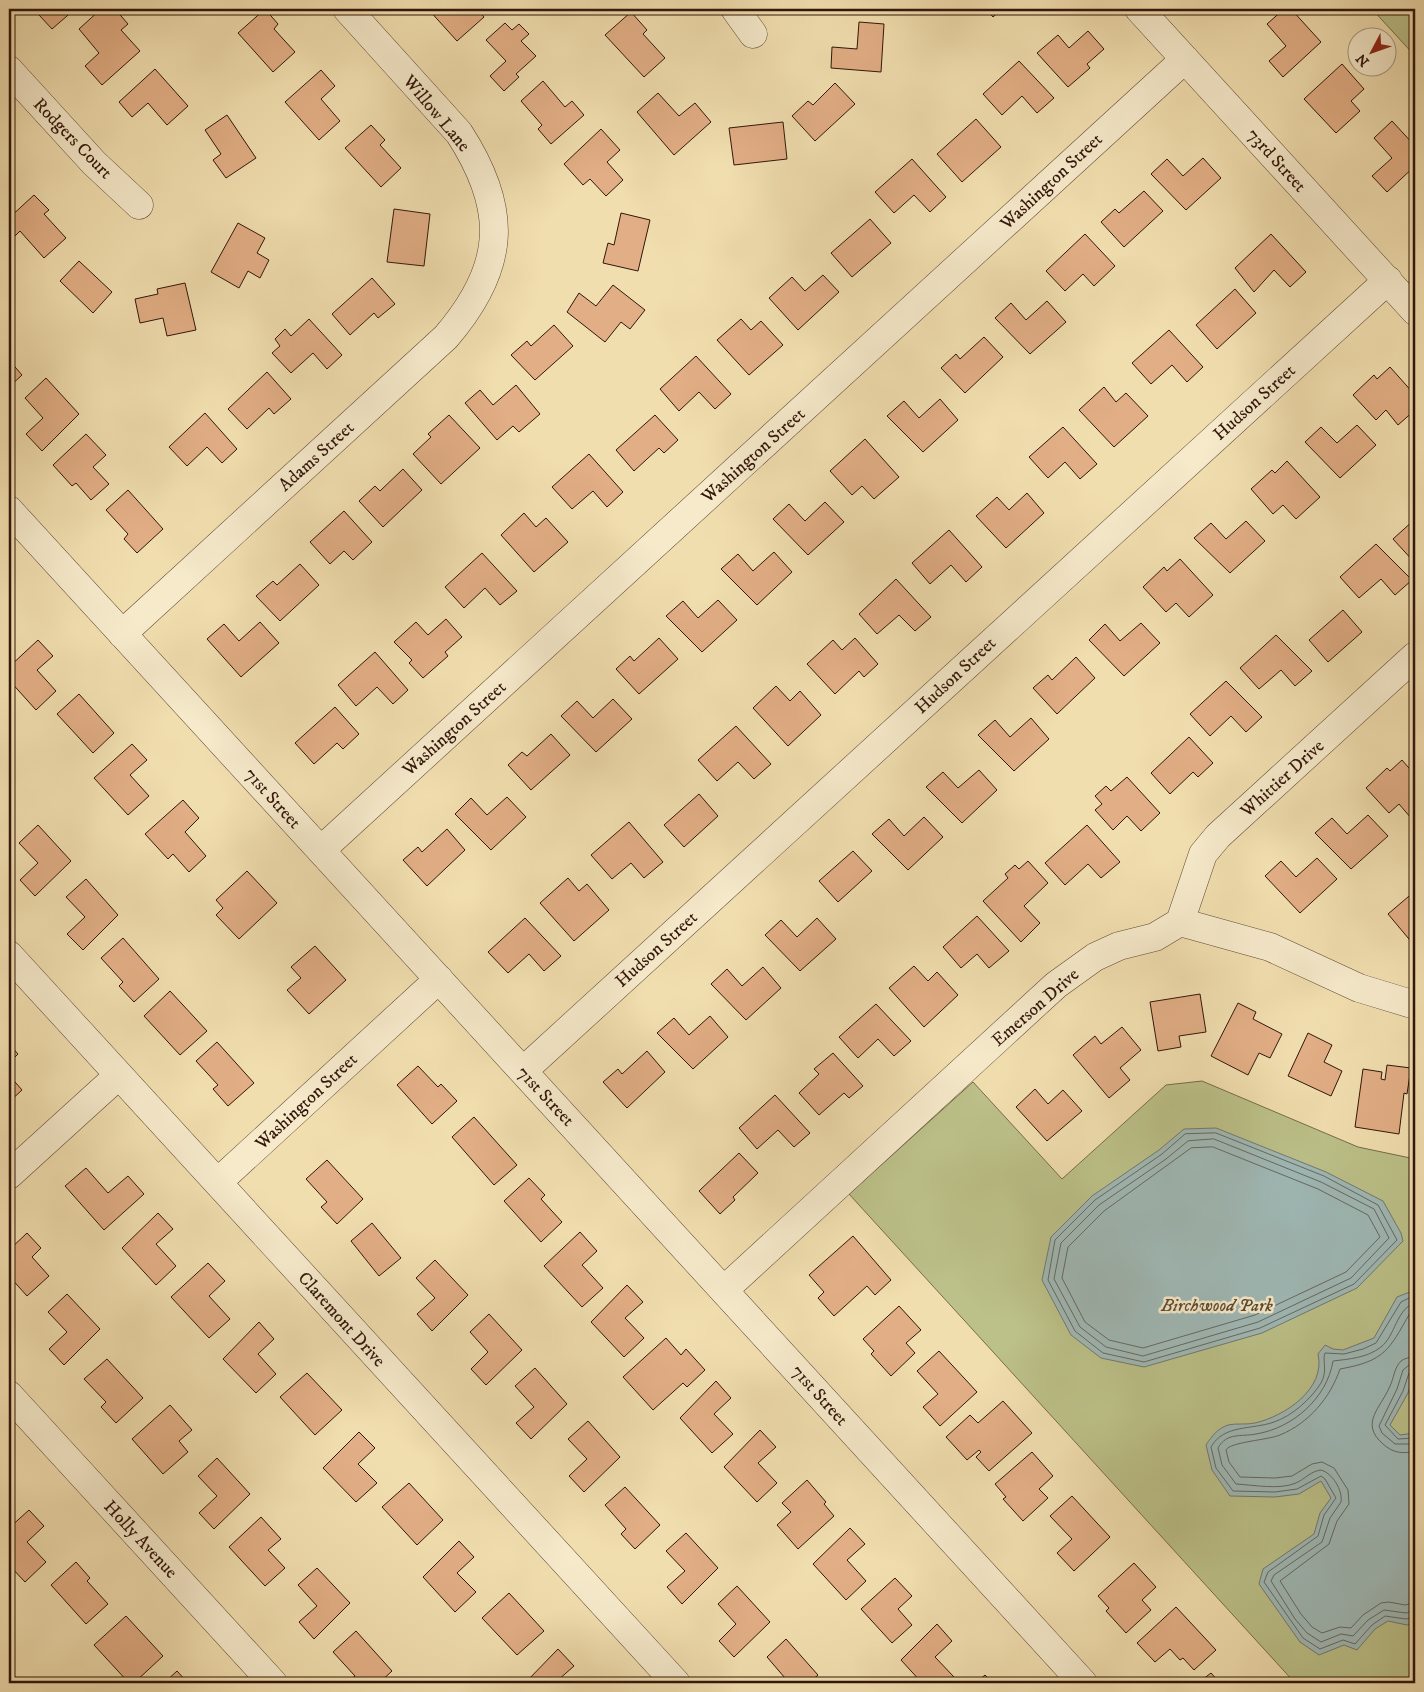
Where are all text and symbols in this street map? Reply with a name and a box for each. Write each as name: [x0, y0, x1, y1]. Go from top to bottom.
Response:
north arrow: [1346, 28, 1396, 78]
text: N: [1352, 49, 1374, 70]
street label: Willow Lane: [397, 70, 475, 156]
street label: Rodgers Court: [28, 94, 117, 184]
street label: 73rd Street: [1242, 124, 1311, 197]
street label: Washington Street: [995, 129, 1108, 235]
street label: Hudson Street: [1209, 360, 1301, 445]
street label: Washington Street: [697, 403, 810, 509]
street label: Adams Street: [274, 417, 359, 496]
street label: Hudson Street: [910, 632, 1001, 719]
street label: Washington Street: [398, 676, 511, 782]
street label: Whittier Drive: [1235, 735, 1329, 823]
street label: 71st Street: [239, 764, 305, 834]
street label: Hudson Street: [611, 907, 703, 992]
street label: Emerson Drive: [988, 964, 1084, 1052]
street label: Washington Street: [250, 1049, 363, 1155]
street label: 71st Street: [512, 1062, 579, 1132]
street label: Claremont Drive: [293, 1268, 390, 1372]
park label: Birchwood Park: [1160, 1295, 1273, 1317]
street label: 71st Street: [786, 1361, 852, 1431]
street label: Holly Avenue: [99, 1496, 182, 1583]

